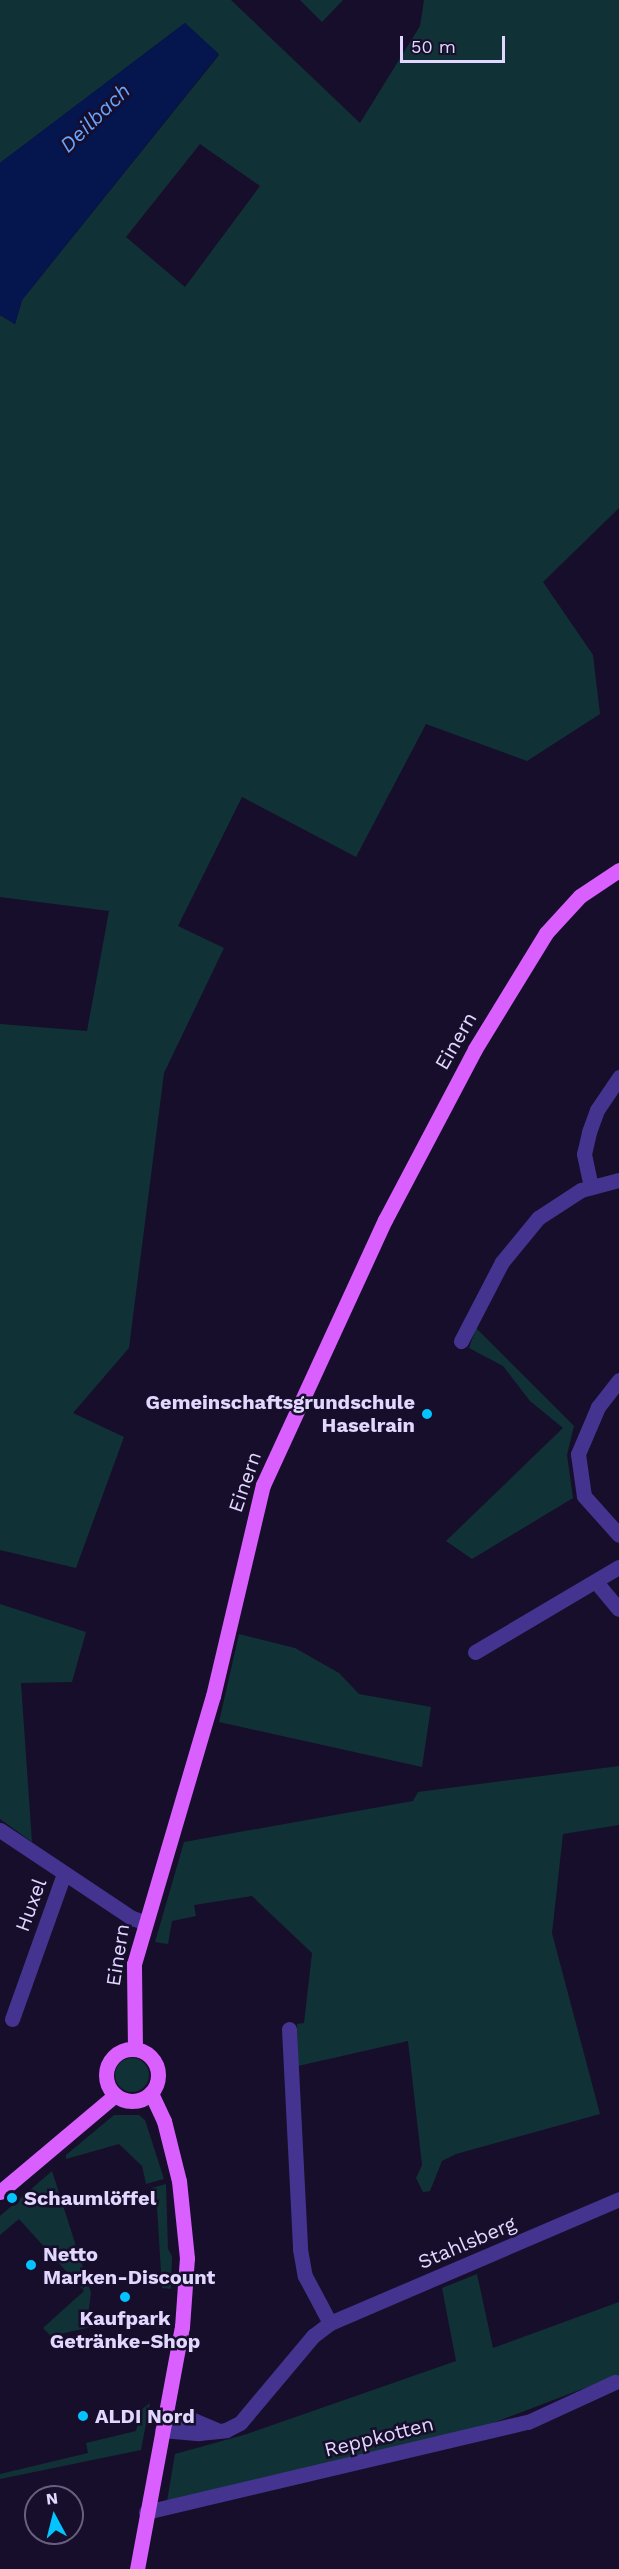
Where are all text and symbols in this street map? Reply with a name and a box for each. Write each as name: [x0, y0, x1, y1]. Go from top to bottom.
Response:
scale bar: [403, 24, 508, 62]
text: 50 m: [411, 36, 456, 57]
water label: Deilbach: [54, 78, 136, 158]
street label: Einern: [430, 1008, 482, 1074]
place label: Gemeinschaftsgrundschule Haselrain: [146, 1390, 415, 1437]
marker: Gemeinschaftsgrundschule Haselrain: [420, 1407, 434, 1421]
street label: Einern: [223, 1449, 267, 1515]
street label: Huxel: [10, 1875, 52, 1935]
street label: Einern: [101, 1922, 135, 1988]
place label: Schaumlöffel: [24, 2186, 156, 2210]
marker: Schaumlöffel: [5, 2191, 19, 2205]
street label: Stahlsberg: [414, 2212, 520, 2274]
place label: Netto Marken-Discount: [43, 2242, 215, 2289]
marker: Netto Marken-Discount: [24, 2258, 38, 2272]
marker: Kaufpark Getränke-Shop: [118, 2290, 132, 2304]
place label: Kaufpark Getränke-Shop: [50, 2306, 200, 2353]
place label: ALDI Nord: [95, 2404, 195, 2428]
marker: ALDI Nord: [76, 2409, 90, 2423]
street label: Reppkotten: [322, 2412, 436, 2462]
north arrow: [24, 2485, 84, 2545]
text: N: [45, 2488, 59, 2509]

